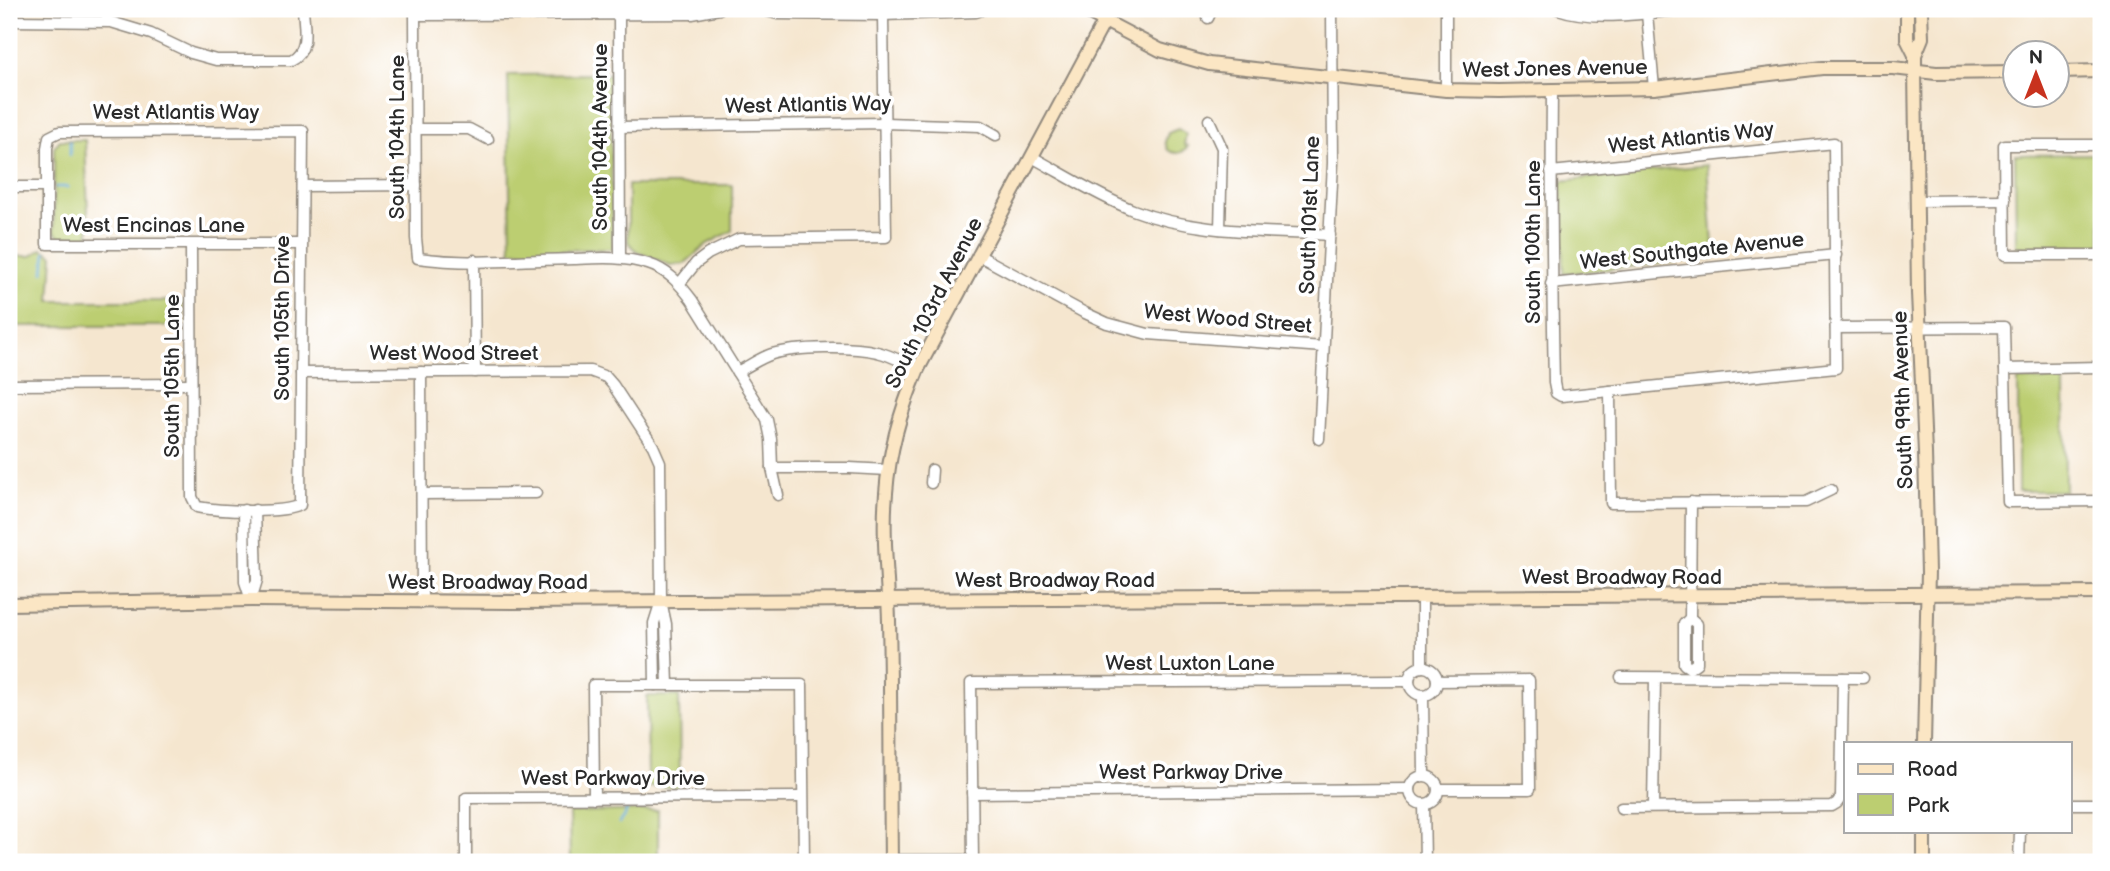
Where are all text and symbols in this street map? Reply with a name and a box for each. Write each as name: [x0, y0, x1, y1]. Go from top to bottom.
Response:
north arrow: [2002, 38, 2072, 108]
street label: South 104th Avenue: [588, 43, 613, 231]
text: N: [2029, 47, 2043, 70]
street label: South 104th Lane: [385, 55, 410, 219]
street label: West Jones Avenue: [1462, 55, 1648, 83]
street label: West Atlantis Way: [725, 91, 892, 119]
street label: West Atlantis Way: [93, 100, 260, 125]
street label: West Atlantis Way: [1607, 117, 1776, 159]
street label: South 101st Lane: [1295, 135, 1325, 295]
street label: South 100th Lane: [1521, 160, 1546, 324]
street label: West Encinas Lane: [63, 213, 245, 238]
street label: South 103rd Avenue: [880, 213, 988, 393]
street label: West Southgate Avenue: [1579, 227, 1805, 275]
street label: South 105th Drive: [270, 235, 295, 401]
street label: South 105th Lane: [160, 294, 185, 458]
street label: West Wood Street: [1143, 299, 1314, 339]
street label: South 99th Avenue: [1887, 310, 1919, 490]
street label: West Wood Street: [370, 341, 539, 366]
street label: West Broadway Road: [1522, 565, 1722, 590]
street label: West Broadway Road: [955, 568, 1155, 593]
street label: West Broadway Road: [388, 570, 588, 595]
street label: West Luxton Lane: [1105, 651, 1275, 676]
legend: [1844, 742, 2072, 832]
text: Road: [1907, 757, 1958, 782]
street label: West Parkway Drive: [1099, 760, 1283, 785]
street label: West Parkway Drive: [521, 766, 705, 791]
text: Park: [1907, 793, 1950, 818]

